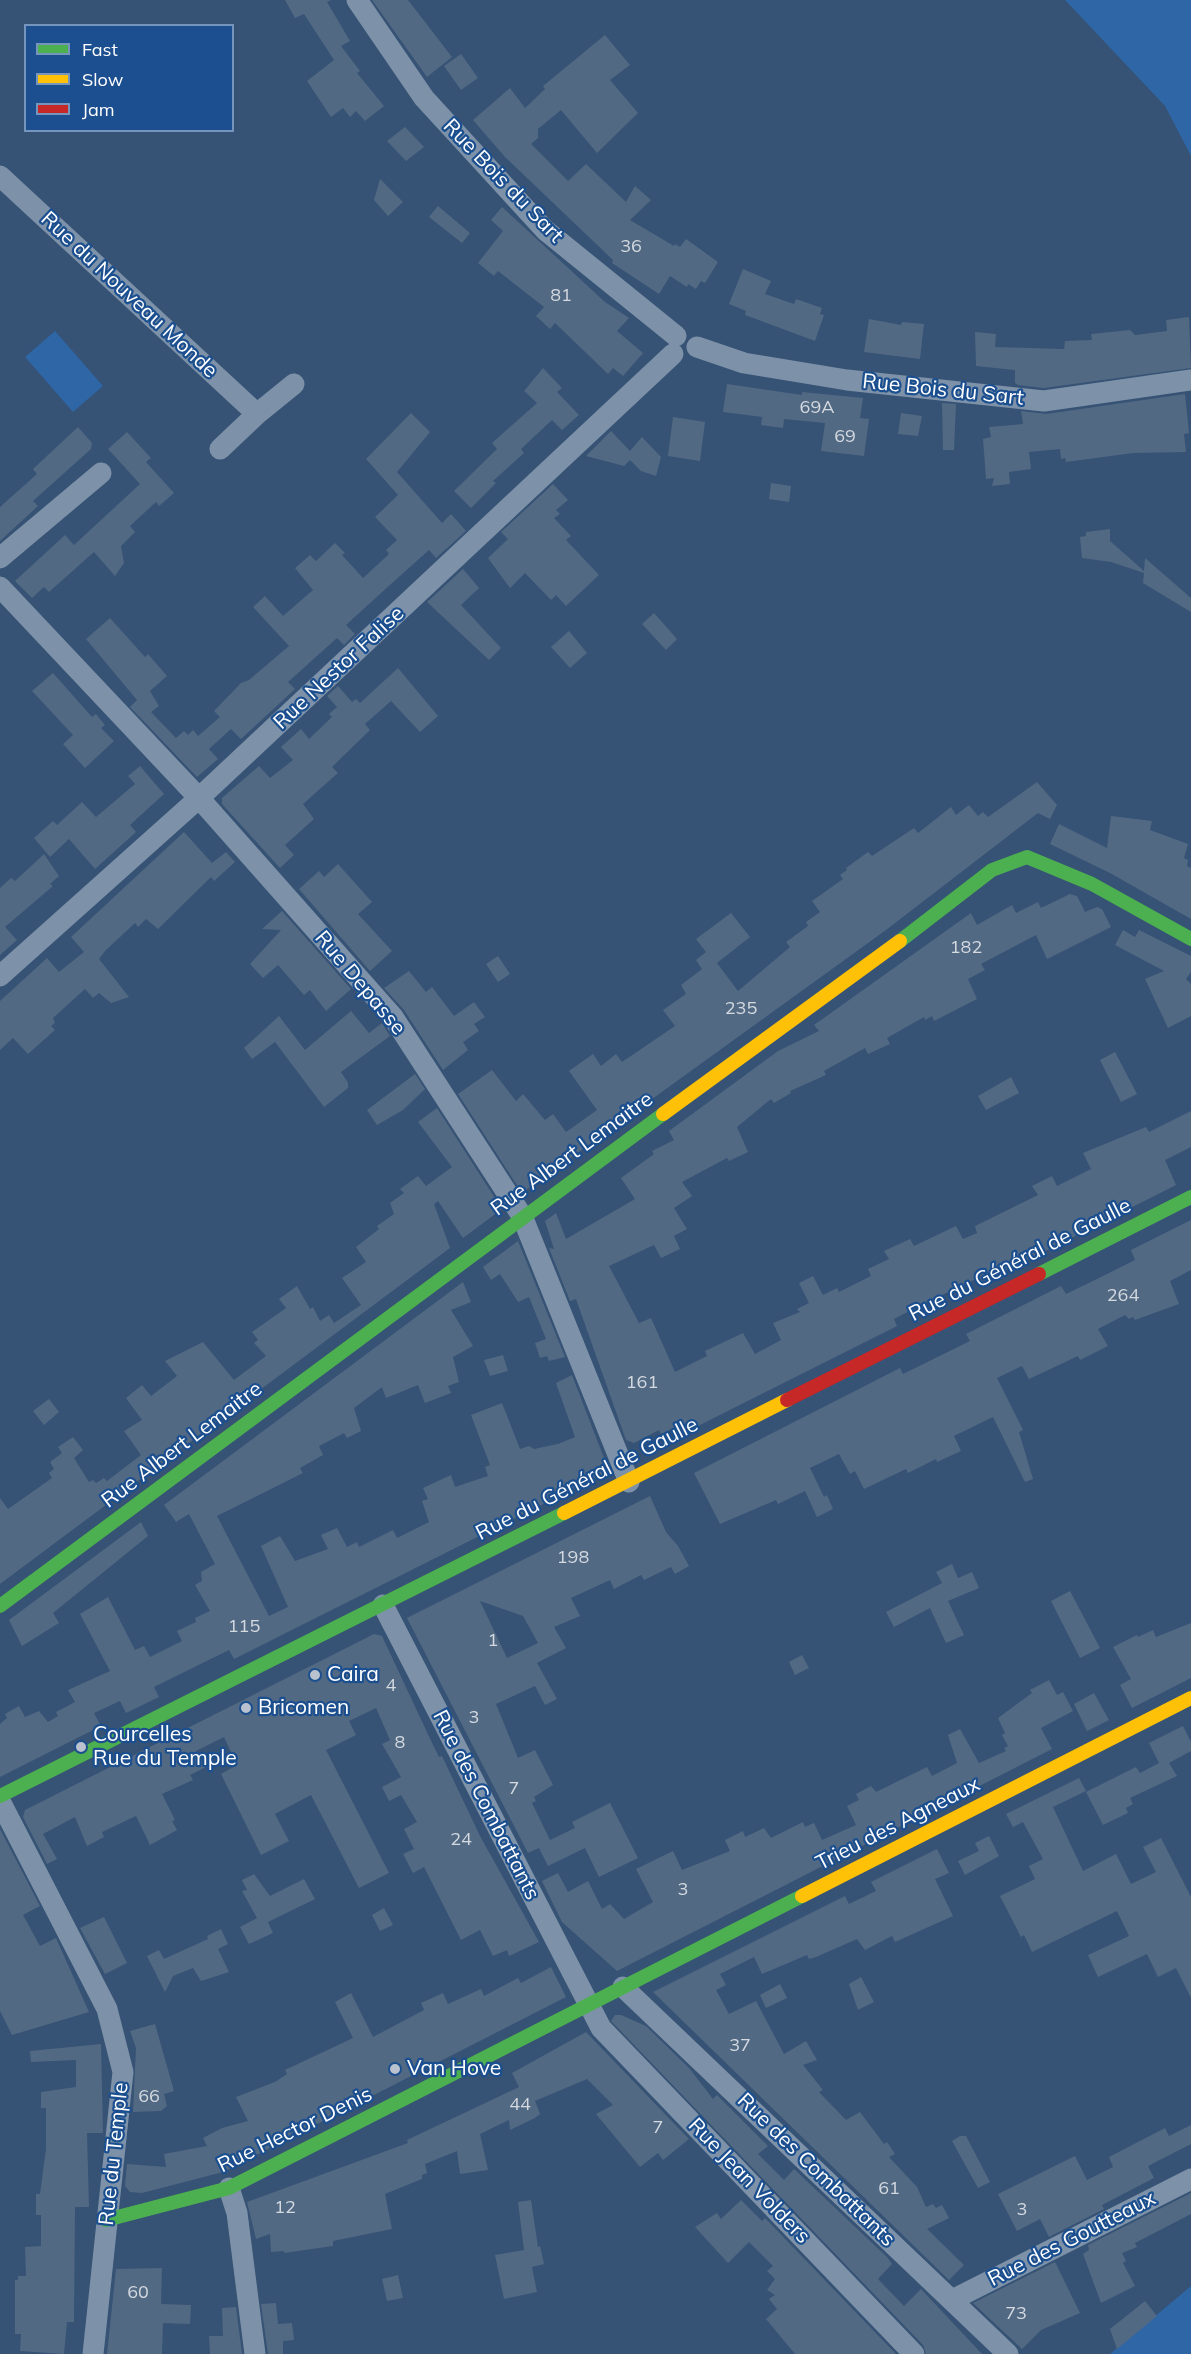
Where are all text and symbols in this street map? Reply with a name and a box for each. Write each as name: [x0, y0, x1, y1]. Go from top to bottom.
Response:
legend: [24, 24, 234, 132]
text: Fast: [82, 38, 118, 61]
text: Slow: [82, 68, 123, 91]
text: Jam: [82, 98, 115, 121]
street label: Rue Bois du Sart: [438, 114, 568, 248]
street label: Rue du Nouveau Monde: [35, 207, 223, 383]
house number: 36: [620, 236, 642, 258]
house number: 81: [550, 285, 572, 307]
street label: Rue Bois du Sart: [861, 369, 1025, 411]
house number: 69A: [800, 397, 834, 419]
house number: 69: [834, 426, 856, 448]
street label: Rue Nestor Falise: [269, 601, 409, 735]
street label: Rue Depasse: [309, 926, 411, 1040]
house number: 182: [950, 937, 982, 959]
house number: 235: [725, 998, 757, 1020]
street label: Rue Albert Lemaitre: [486, 1087, 658, 1221]
street label: Rue du Général de Gaulle: [905, 1193, 1135, 1327]
house number: 264: [1107, 1285, 1139, 1307]
house number: 161: [626, 1372, 658, 1394]
street label: Rue Albert Lemaitre: [97, 1377, 267, 1513]
street label: Rue du Général de Gaulle: [472, 1412, 702, 1546]
house number: 198: [557, 1547, 589, 1569]
house number: 115: [228, 1616, 260, 1638]
house number: 1: [488, 1630, 498, 1652]
place label: Caira: [327, 1662, 379, 1688]
marker: Caira: [308, 1668, 322, 1682]
house number: 4: [386, 1675, 396, 1697]
place label: Bricomen: [258, 1695, 349, 1721]
marker: Bricomen: [239, 1701, 253, 1715]
street label: Rue des Combattants: [427, 1706, 545, 1904]
house number: 3: [469, 1707, 479, 1729]
place label: Courcelles Rue du Temple: [93, 1722, 237, 1772]
house number: 8: [395, 1732, 405, 1754]
marker: Courcelles Rue du Temple: [74, 1740, 88, 1754]
street label: Trieu des Agneaux: [812, 1772, 984, 1876]
house number: 7: [509, 1778, 519, 1800]
house number: 24: [450, 1829, 472, 1851]
house number: 3: [678, 1879, 688, 1901]
house number: 37: [729, 2035, 751, 2057]
place label: Van Hove: [407, 2056, 501, 2082]
marker: Van Hove: [388, 2062, 402, 2076]
street label: Rue du Temple: [94, 2081, 134, 2227]
street label: Rue Hector Denis: [214, 2082, 376, 2178]
house number: 66: [138, 2086, 160, 2108]
street label: Rue des Combattants: [732, 2088, 900, 2252]
house number: 44: [509, 2094, 531, 2116]
street label: Rue Jean Volders: [683, 2113, 815, 2249]
house number: 7: [653, 2117, 663, 2139]
house number: 61: [878, 2178, 900, 2200]
street label: Rue des Goutteaux: [984, 2186, 1160, 2292]
house number: 12: [274, 2197, 296, 2219]
house number: 3: [1017, 2199, 1027, 2221]
house number: 60: [127, 2282, 149, 2304]
house number: 73: [1005, 2303, 1027, 2325]

